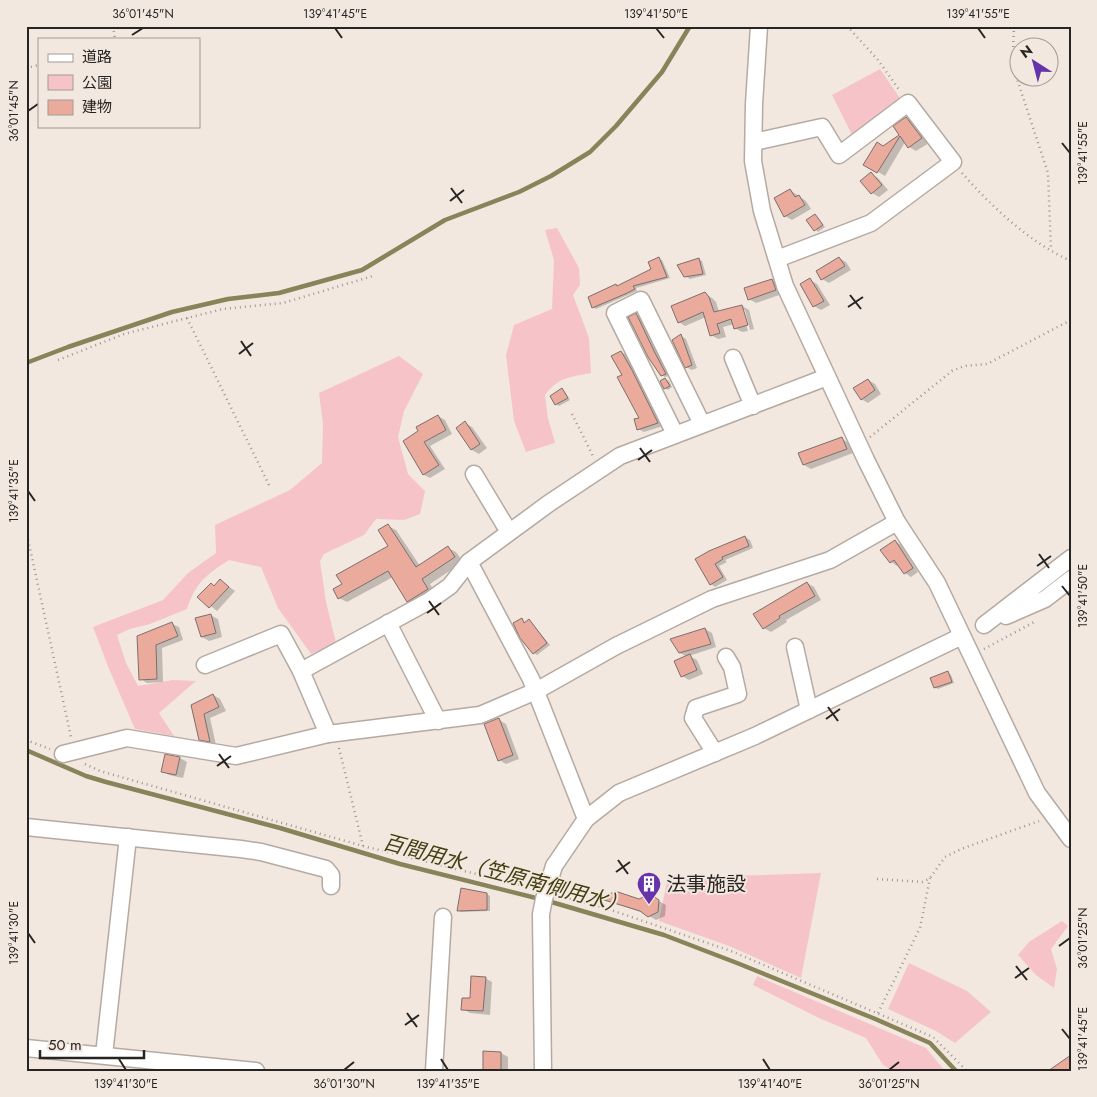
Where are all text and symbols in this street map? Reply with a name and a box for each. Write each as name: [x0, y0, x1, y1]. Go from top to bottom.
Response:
text: 36°01'45"N: [112, 5, 174, 23]
text: 139°41'45"E: [303, 5, 367, 23]
text: 139°41'50"E: [624, 5, 688, 23]
text: 139°41'55"E: [946, 5, 1010, 23]
legend: [38, 38, 200, 128]
north arrow: [1010, 38, 1060, 88]
text: N: [1016, 40, 1037, 63]
text: 道路: [82, 46, 112, 68]
text: 公園: [82, 72, 112, 94]
text: 36°01'45"N: [5, 80, 23, 142]
text: 建物: [82, 96, 112, 118]
text: 139°41'55"E: [1074, 121, 1092, 185]
text: 139°41'35"E: [5, 459, 23, 523]
text: 139°41'50"E: [1074, 564, 1092, 628]
water label: 百間用水（笠原南側用水）: [379, 827, 631, 921]
place label: 法事施設: [666, 870, 746, 899]
building icon: 法事施設: [636, 871, 662, 905]
text: 139°41'30"E: [5, 901, 23, 965]
text: 36°01'25"N: [1074, 907, 1092, 969]
text: 139°41'45"E: [1074, 1007, 1092, 1071]
scale bar: [40, 1027, 144, 1059]
text: 50 m: [48, 1034, 82, 1056]
text: 139°41'30"E: [94, 1075, 158, 1093]
text: 36°01'30"N: [313, 1075, 375, 1093]
text: 139°41'35"E: [416, 1075, 480, 1093]
text: 139°41'40"E: [738, 1075, 802, 1093]
text: 36°01'25"N: [858, 1075, 920, 1093]

